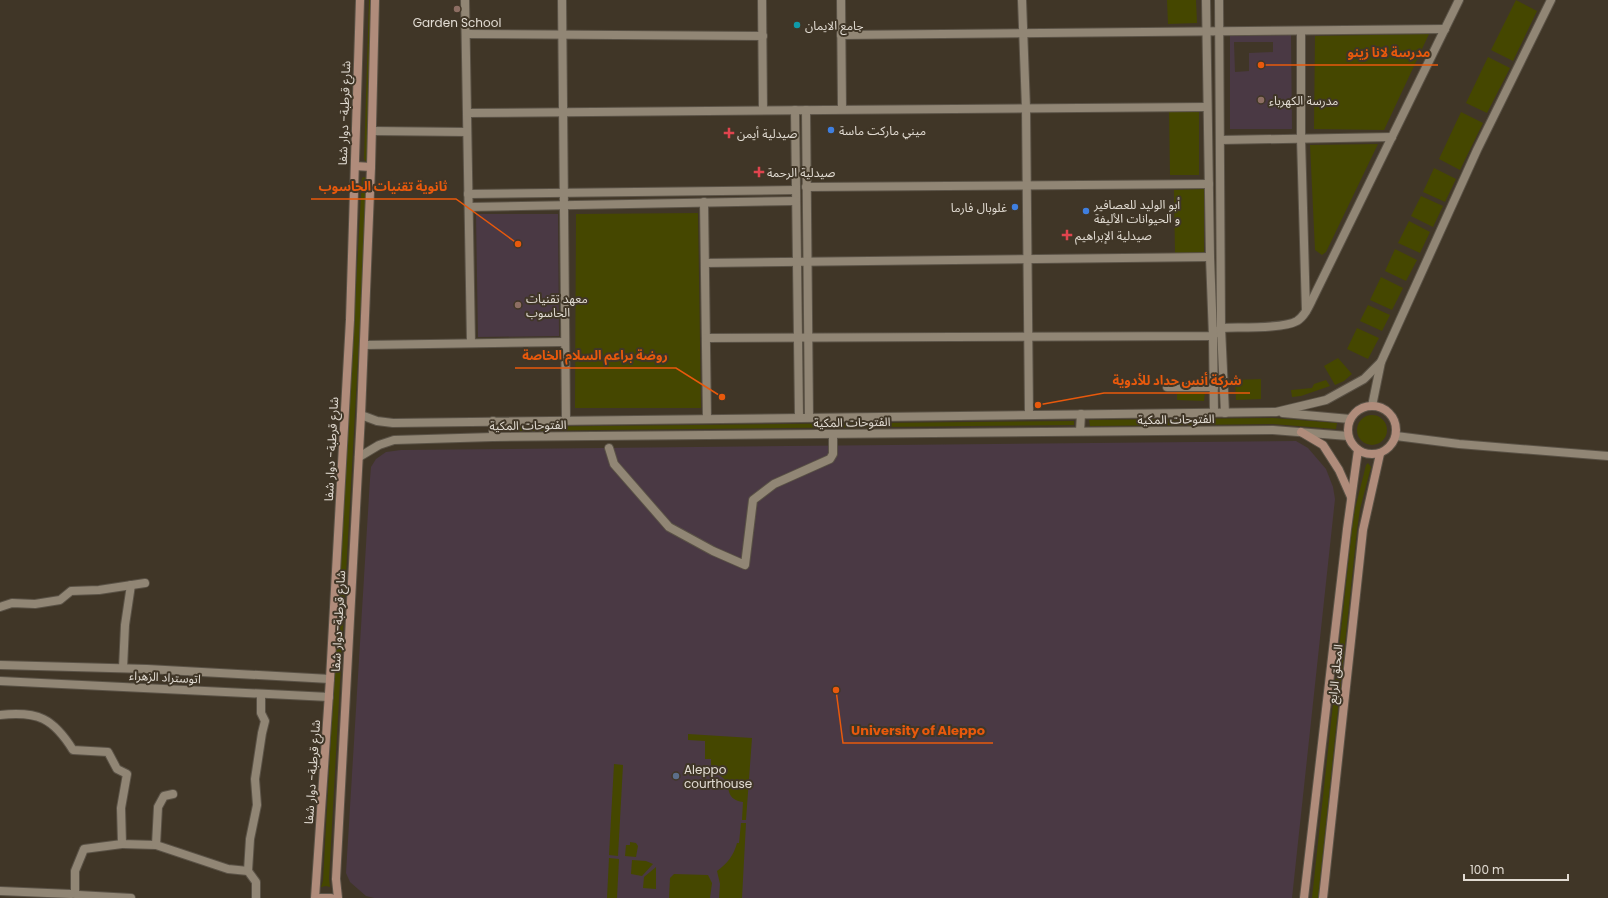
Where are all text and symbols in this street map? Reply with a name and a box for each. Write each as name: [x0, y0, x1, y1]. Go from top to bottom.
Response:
marker: Garden School: [452, 4, 462, 14]
place label: Garden School: [413, 14, 501, 31]
place label: جامع الايمان: [805, 17, 864, 35]
marker: جامع الايمان: [792, 20, 802, 30]
callout: مدرسة لانا زينو: [1339, 40, 1438, 65]
text: مدرسة لانا زينو: [1348, 43, 1430, 62]
street label: شارع قرطبة- دوار شفا: [334, 60, 355, 166]
place label: مدرسة الكهرباء: [1269, 92, 1338, 109]
marker: مدرسة الكهرباء: [1256, 95, 1266, 105]
place label: ميني ماركت ماسة: [839, 122, 926, 140]
place label: صيدلية أيمن: [737, 125, 798, 142]
marker: ميني ماركت ماسة: [826, 125, 836, 135]
marker: صيدلية أيمن: [724, 128, 734, 138]
place label: صيدلية الرحمة: [767, 164, 836, 181]
marker: صيدلية الرحمة: [754, 167, 764, 177]
callout: ثانوية تقنيات الحاسوب: [311, 174, 456, 199]
text: ثانوية تقنيات الحاسوب: [319, 177, 447, 196]
place label: أبو الوليد للعصافير و الحيوانات الأليفة: [1093, 196, 1180, 227]
place label: غلوبال فارما: [951, 199, 1007, 216]
marker: غلوبال فارما: [1010, 202, 1020, 212]
marker: أبو الوليد للعصافير و الحيوانات الأليفة: [1081, 206, 1091, 216]
place label: صيدلية الإبراهيم: [1075, 227, 1152, 245]
marker: صيدلية الإبراهيم: [1062, 230, 1072, 240]
place label: معهد تقنيات الحاسوب: [526, 290, 588, 321]
marker: معهد تقنيات الحاسوب: [513, 300, 523, 310]
callout: روضة براعم السلام الخاصة: [515, 343, 676, 368]
text: روضة براعم السلام الخاصة: [522, 346, 668, 366]
callout: شركة أنس حداد للأدوية: [1104, 368, 1250, 393]
text: شركة أنس حداد للأدوية: [1112, 371, 1242, 390]
street label: شارع قرطبة- دوار شفا: [320, 396, 343, 502]
street label: الفتوحات المكية: [1137, 410, 1215, 428]
street label: الفتوحات المكية: [813, 413, 891, 431]
street label: الفتوحات المكية: [489, 416, 567, 434]
street label: شارع قرطبة-دوار شفا: [327, 570, 350, 672]
street label: المحلق الرابع: [1323, 643, 1348, 705]
street label: اتوستراد الزهراء: [129, 667, 201, 687]
callout: University of Aleppo: [843, 718, 993, 743]
street label: شارع قرطبة- دوار شفا: [300, 719, 325, 825]
text: University of Aleppo: [851, 721, 985, 740]
place label: Aleppo courthouse: [684, 761, 752, 792]
marker: Aleppo courthouse: [671, 771, 681, 781]
scale bar: [1464, 856, 1568, 882]
text: 100 m: [1470, 861, 1504, 878]

